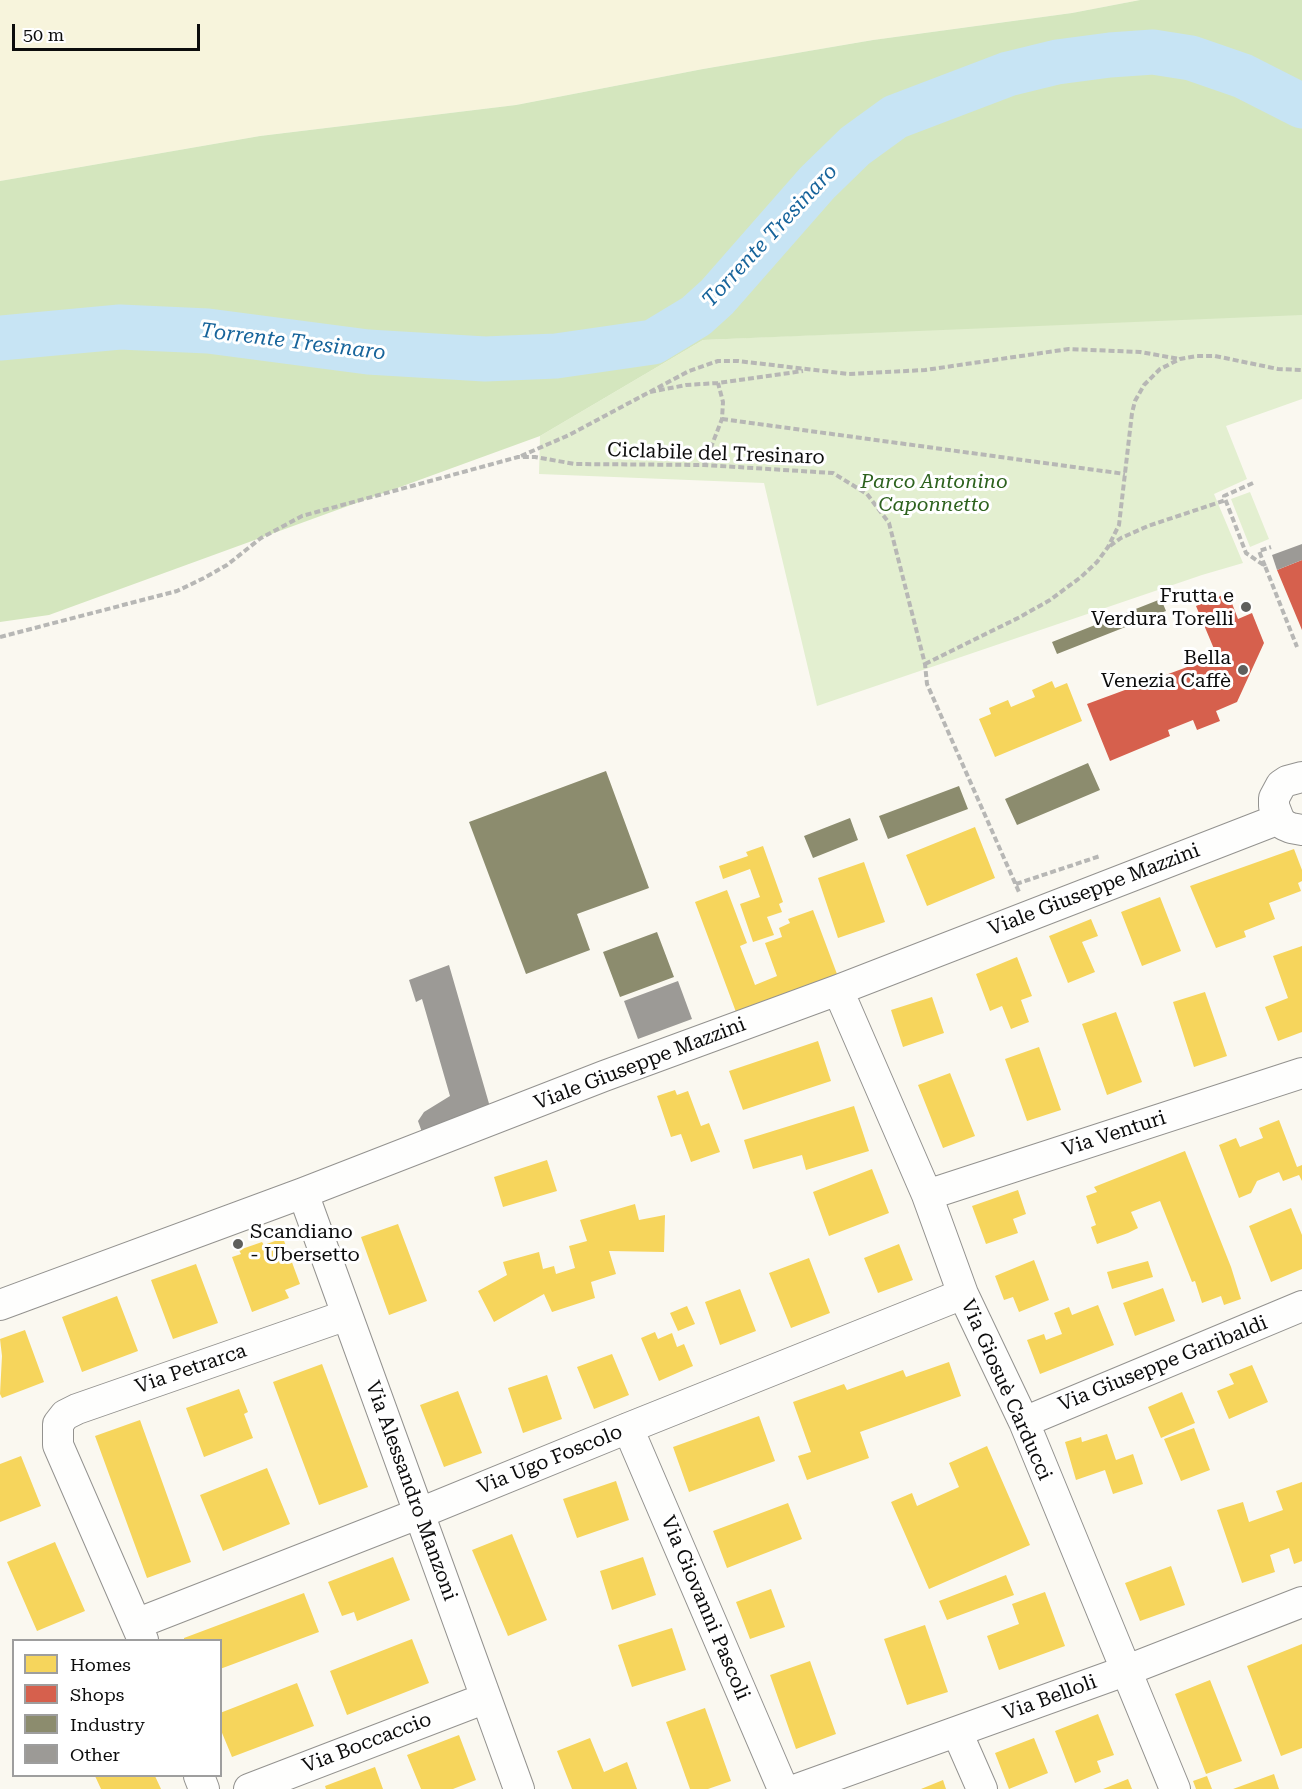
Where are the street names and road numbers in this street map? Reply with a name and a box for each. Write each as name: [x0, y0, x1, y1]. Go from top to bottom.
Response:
street label: Ciclabile del Tresinaro: [607, 438, 825, 470]
street label: Viale Giuseppe Mazzini: [985, 839, 1203, 941]
street label: Viale Giuseppe Mazzini: [531, 1013, 749, 1115]
street label: Via Venturi: [1059, 1106, 1169, 1162]
street label: Via Giosuè Carducci: [955, 1296, 1057, 1484]
street label: Via Giuseppe Garibaldi: [1055, 1311, 1271, 1417]
street label: Via Petrarca: [132, 1339, 250, 1399]
street label: Via Alessandro Manzoni: [360, 1378, 462, 1604]
street label: Via Ugo Foscolo: [474, 1420, 626, 1500]
street label: Via Giovanni Pascoli: [655, 1512, 755, 1704]
street label: Via Belloli: [1000, 1670, 1100, 1726]
street label: Via Boccaccio: [299, 1707, 435, 1779]

